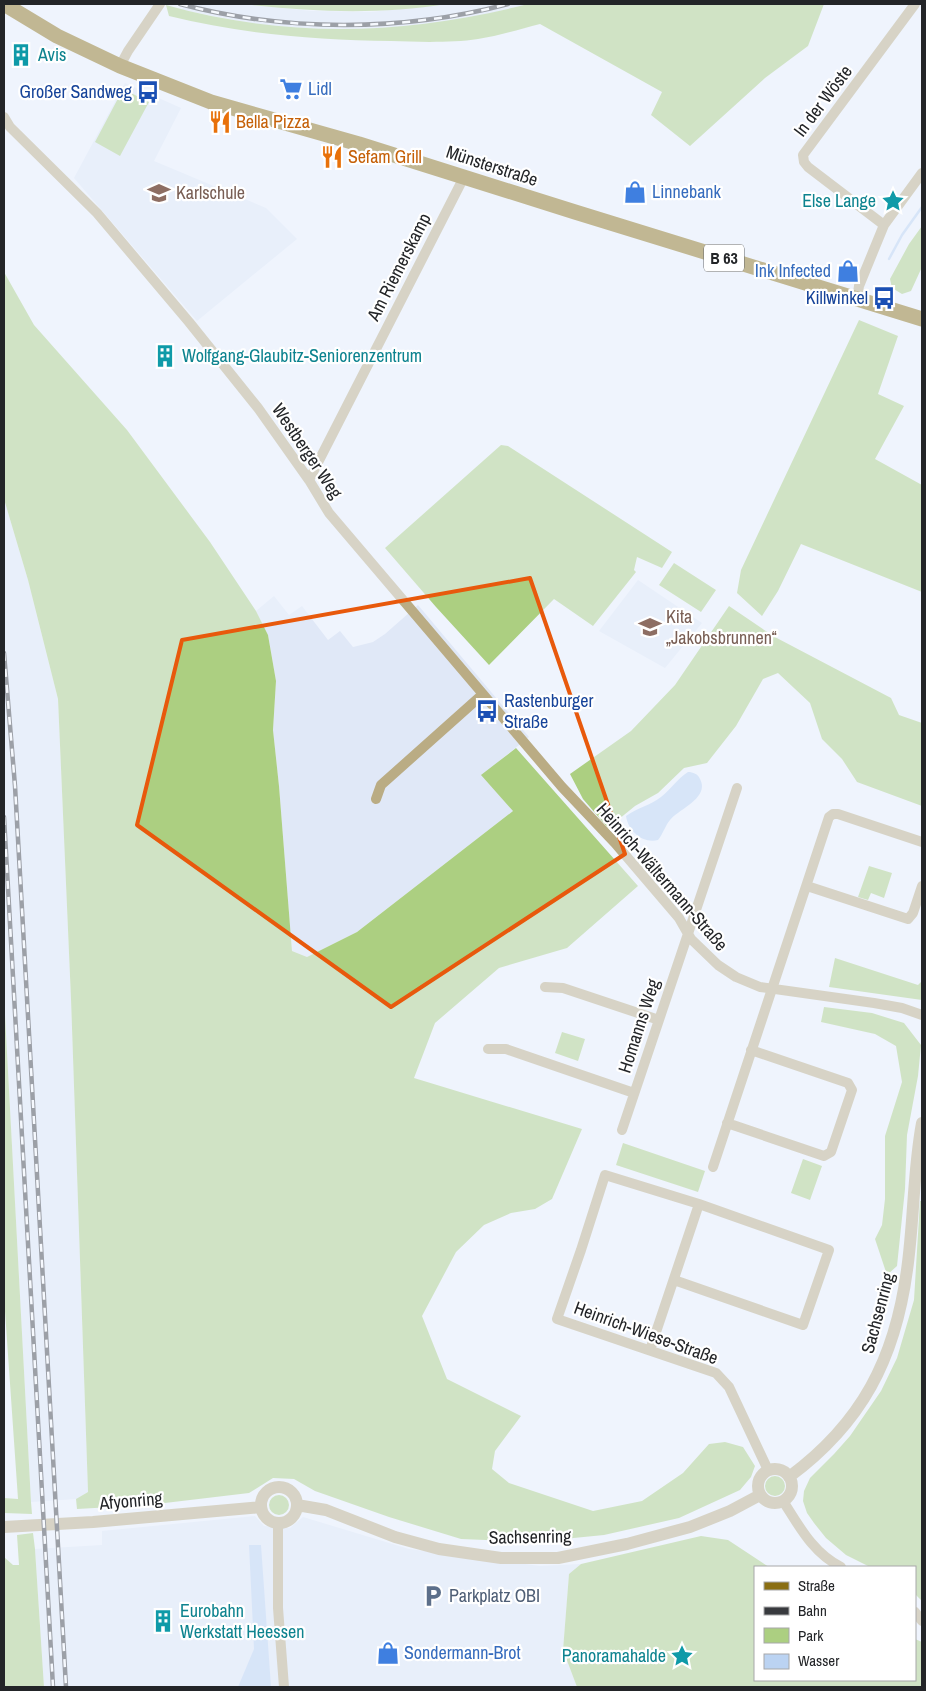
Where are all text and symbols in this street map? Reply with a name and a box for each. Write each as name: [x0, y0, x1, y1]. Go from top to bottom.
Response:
building icon: Avis: [8, 42, 34, 68]
place label: Avis: [37, 42, 66, 67]
street label: In der Wöste: [788, 60, 858, 142]
supermarket icon: Lidl: [278, 76, 304, 102]
place label: Lidl: [308, 76, 332, 101]
place label: Großer Sandweg: [20, 79, 133, 104]
bus stop icon: Großer Sandweg: [135, 79, 161, 105]
restaurant icon: Bella Pizza: [207, 109, 233, 135]
place label: Bella Pizza: [236, 109, 310, 134]
street label: Münsterstraße: [443, 139, 541, 192]
restaurant icon: Sefam Grill: [319, 144, 345, 170]
place label: Sefam Grill: [348, 144, 422, 169]
shop icon: Linnebank: [622, 179, 648, 205]
place label: Linnebank: [652, 179, 722, 204]
school or university icon: Karlschule: [146, 180, 172, 206]
place label: Karlschule: [176, 180, 245, 205]
place label: Else Lange: [802, 188, 876, 213]
place icon: Else Lange: [880, 188, 906, 214]
street label: Am Riemerskamp: [360, 208, 437, 326]
road number: B 63: [704, 244, 744, 272]
place label: Ink Infected: [755, 258, 831, 283]
shop icon: Ink Infected: [835, 258, 861, 284]
place label: Killwinkel: [806, 285, 868, 310]
bus stop icon: Killwinkel: [871, 285, 897, 311]
building icon: Wolfgang-Glaubitz-Seniorenzentrum: [152, 343, 178, 369]
place label: Wolfgang-Glaubitz-Seniorenzentrum: [182, 343, 422, 368]
street label: Westberger Weg: [266, 398, 349, 504]
place label: Kita „Jakobsbrunnen“: [666, 604, 777, 650]
school or university icon: Kita „Jakobsbrunnen“: [637, 614, 663, 640]
place label: Rastenburger Straße: [504, 688, 594, 734]
bus stop icon: Rastenburger Straße: [474, 698, 500, 724]
street label: Heinrich-Wältermann-Straße: [591, 797, 734, 956]
street label: Homanns Weg: [612, 975, 666, 1076]
street label: Sachsenring: [855, 1269, 901, 1356]
street label: Heinrich-Wiese-Straße: [571, 1295, 722, 1370]
street label: Afyonring: [97, 1485, 164, 1516]
street label: Sachsenring: [488, 1523, 572, 1550]
legend: [754, 1566, 916, 1681]
text: Straße: [798, 1575, 835, 1596]
parking icon: Parkplatz OBI: [420, 1583, 446, 1609]
place label: Parkplatz OBI: [449, 1583, 540, 1608]
place label: Eurobahn Werkstatt Heessen: [180, 1598, 304, 1644]
text: Bahn: [798, 1600, 827, 1621]
building icon: Eurobahn Werkstatt Heessen: [150, 1608, 176, 1634]
text: Park: [798, 1625, 824, 1646]
shop icon: Sondermann-Brot: [375, 1640, 401, 1666]
place label: Sondermann-Brot: [404, 1640, 521, 1665]
place label: Panoramahalde: [562, 1643, 666, 1668]
place icon: Panoramahalde: [669, 1643, 695, 1669]
text: Wasser: [798, 1650, 839, 1671]

